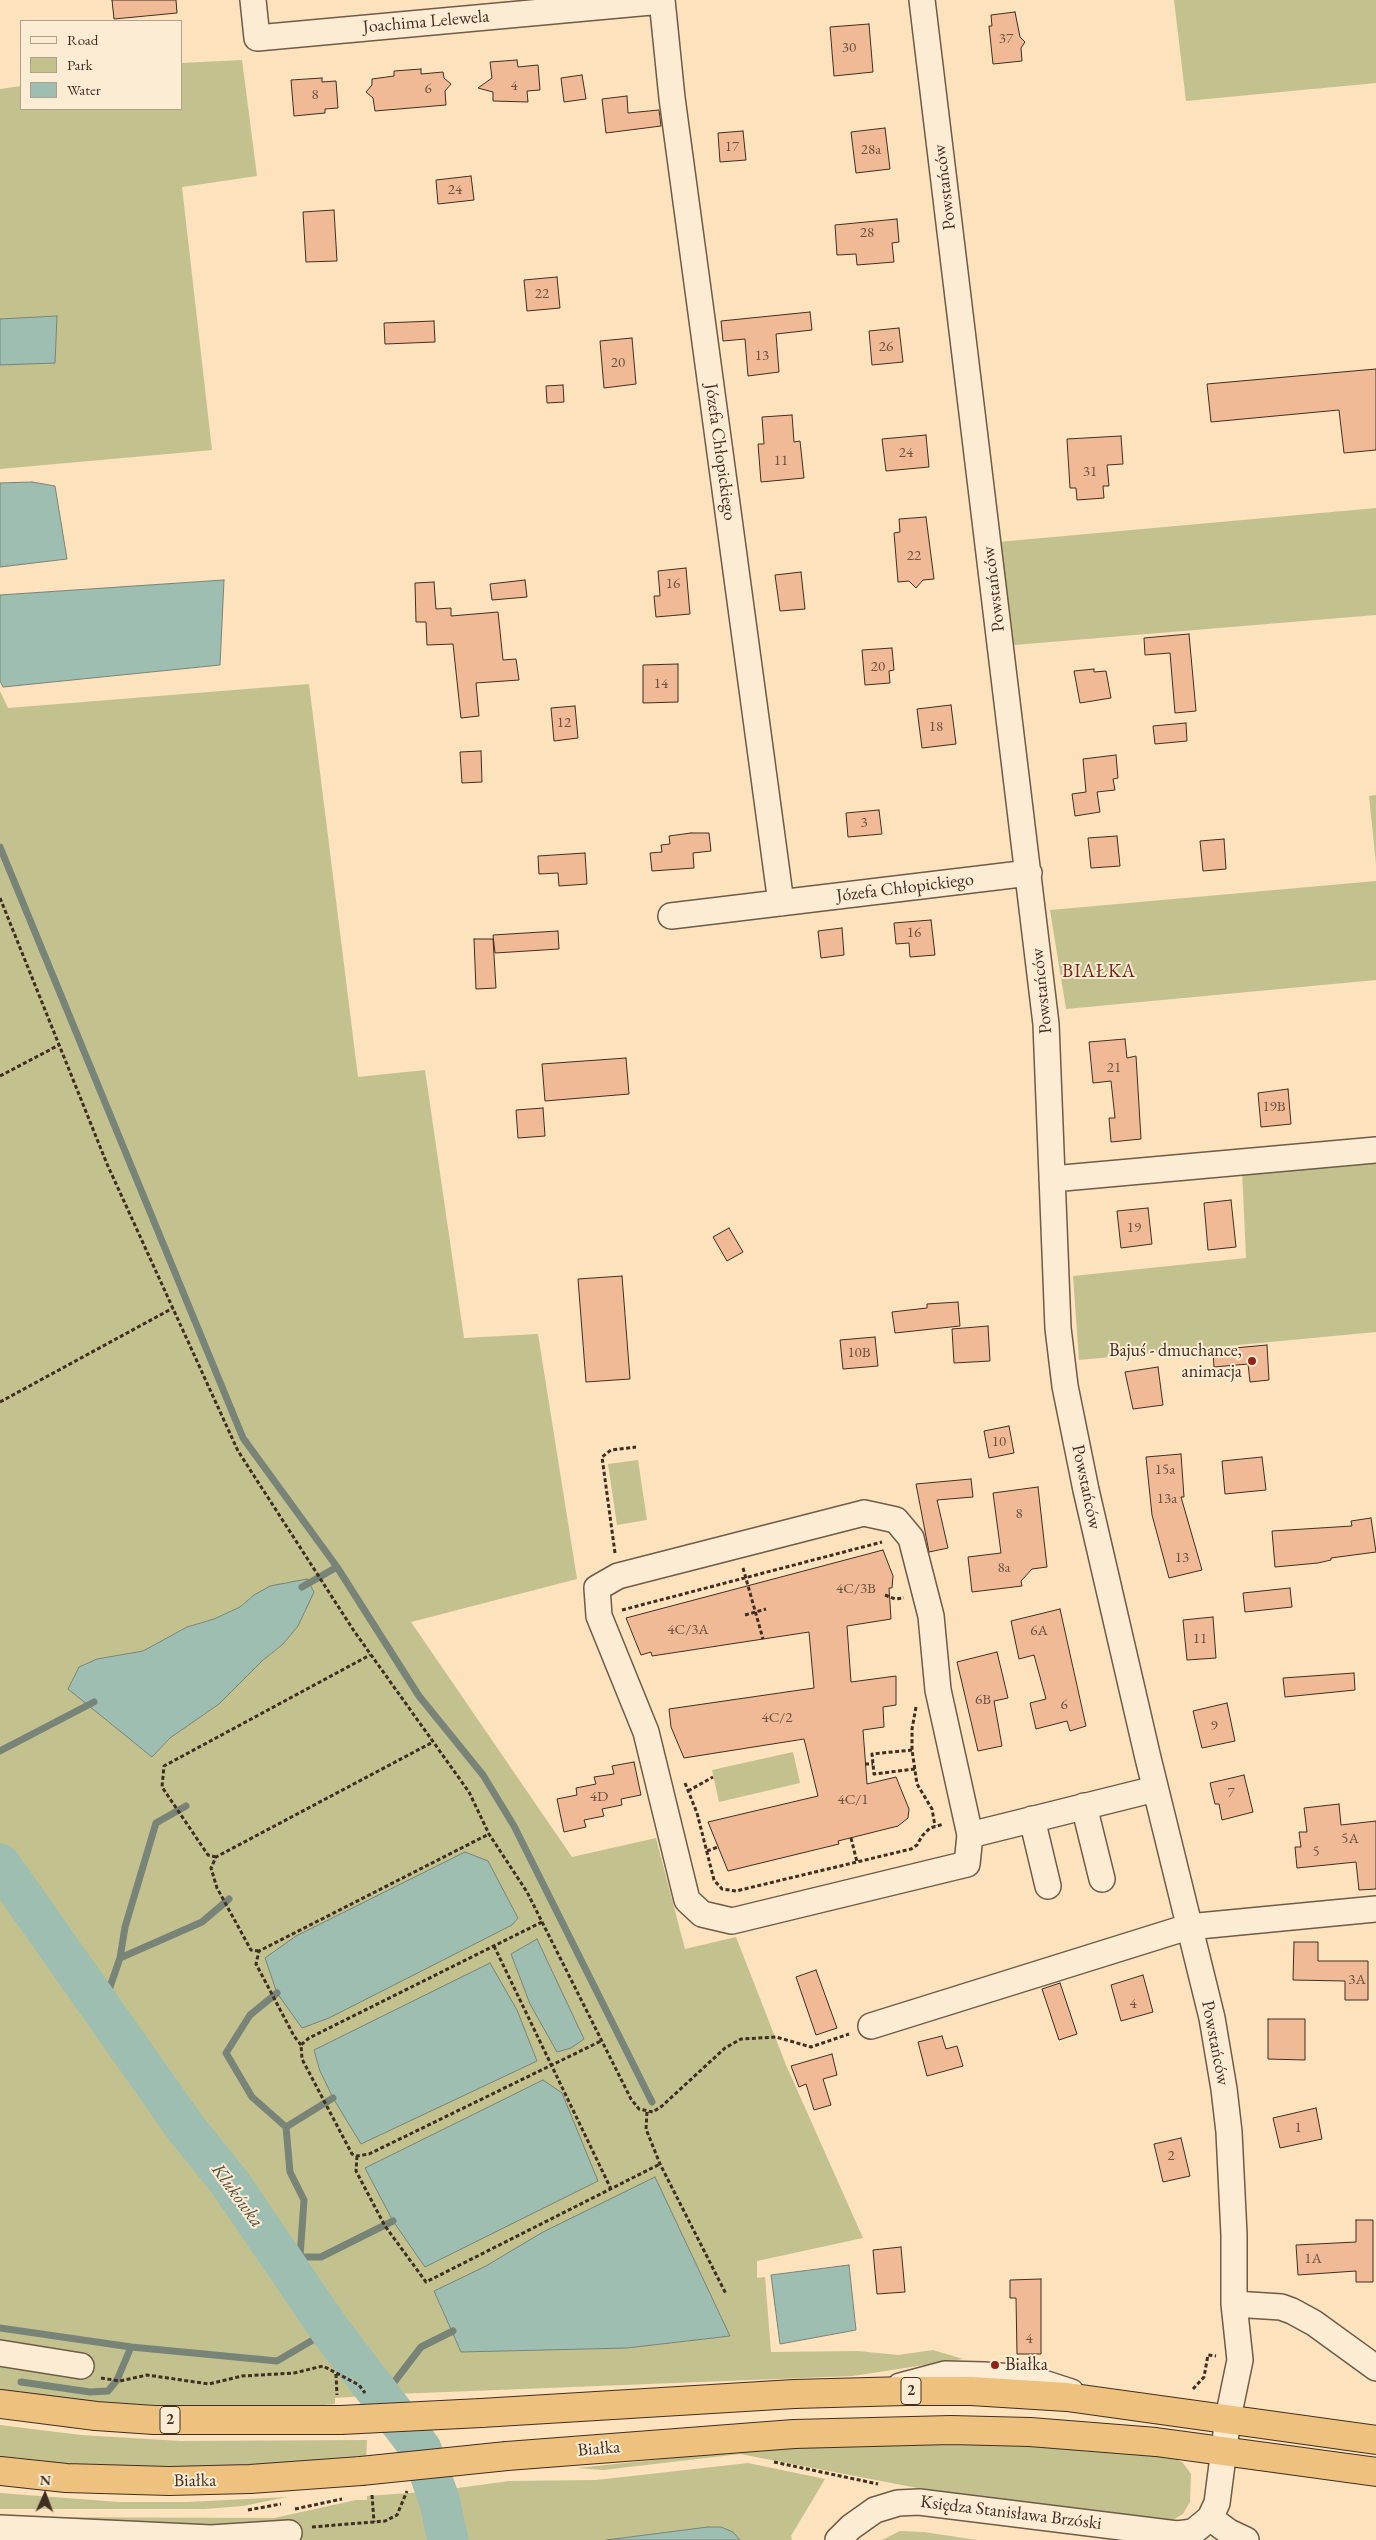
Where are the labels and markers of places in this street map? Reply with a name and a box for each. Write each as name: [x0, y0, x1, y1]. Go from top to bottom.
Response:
place label: Bajuś - dmuchance, animacja: [1109, 1340, 1242, 1382]
marker: Bajuś - dmuchance, animacja: [1246, 1355, 1258, 1367]
place label: Białka: [1005, 2354, 1048, 2376]
marker: Białka: [989, 2359, 1001, 2371]

